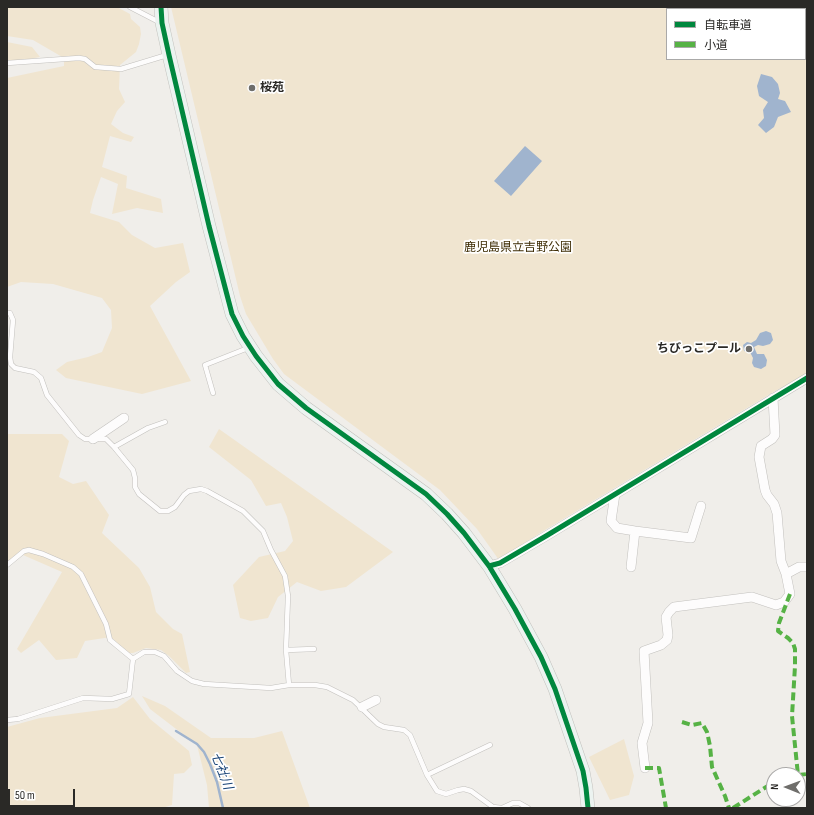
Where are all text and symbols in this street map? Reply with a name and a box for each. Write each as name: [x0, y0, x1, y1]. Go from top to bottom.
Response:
legend: [666, 8, 806, 60]
text: 自転車道: [704, 18, 752, 33]
text: 小道: [704, 38, 728, 53]
place label: 桜苑: [260, 81, 284, 95]
marker: 桜苑: [247, 83, 257, 93]
park label: 鹿児島県立吉野公園: [464, 241, 572, 255]
place label: ちびっこプール: [657, 342, 741, 356]
marker: ちびっこプール: [744, 344, 754, 354]
water label: 七社川: [207, 750, 235, 792]
north arrow: [766, 767, 806, 807]
scale bar: [10, 781, 77, 807]
text: N: [768, 784, 781, 790]
text: 50 m: [15, 788, 35, 803]

